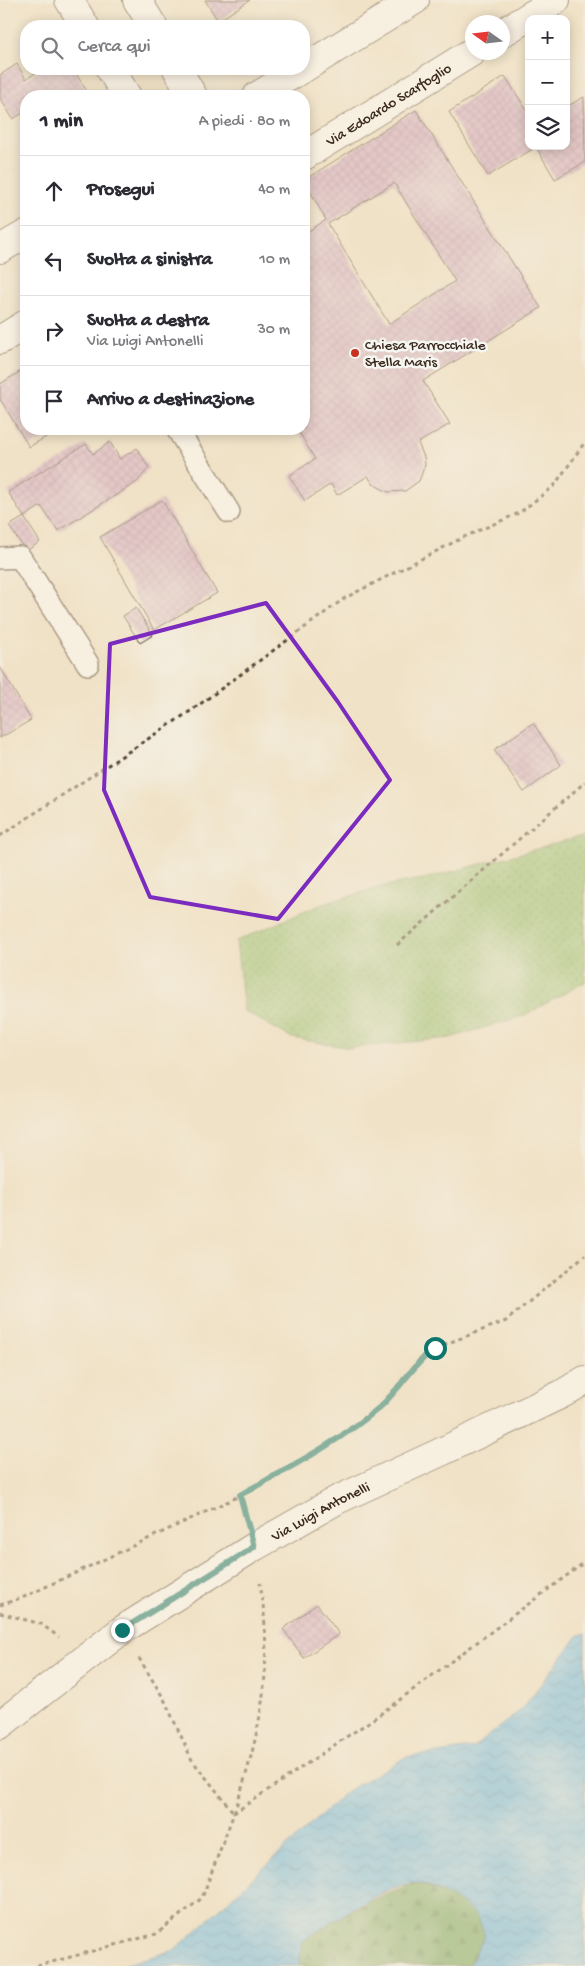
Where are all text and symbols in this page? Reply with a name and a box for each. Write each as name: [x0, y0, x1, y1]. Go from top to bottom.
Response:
north arrow: [465, 15, 510, 60]
map controls: [525, 15, 570, 150]
button: +: [525, 15, 570, 60]
search box: [20, 20, 310, 75]
icon: search: [38, 34, 66, 62]
text: Cerca qui: [78, 36, 151, 59]
street label: Via Edoardo Scarfoglio: [322, 60, 455, 152]
button: −: [525, 60, 570, 105]
button: layers: [525, 105, 570, 150]
text: 1 min: [40, 110, 83, 135]
text: A piedi · 80 m: [199, 113, 290, 132]
icon: ahead: [40, 177, 68, 205]
text: Prosegui: [87, 179, 155, 202]
text: 40 m: [258, 181, 290, 200]
icon: left: [40, 247, 68, 275]
text: Svolta a sinistra: [87, 249, 212, 272]
text: 10 m: [259, 251, 290, 270]
text: Svolta a destra: [87, 310, 209, 333]
icon: right: [40, 317, 68, 345]
text: 30 m: [257, 321, 290, 340]
text: Via Luigi Antonelli: [87, 333, 203, 352]
place label: Chiesa Parrocchiale Stella Maris: [365, 337, 486, 372]
marker: Chiesa Parrocchiale Stella Maris: [349, 347, 361, 359]
icon: arrive: [40, 387, 68, 415]
text: Arrivo a destinazione: [87, 389, 254, 412]
route start: [424, 1337, 447, 1360]
street label: Via Luigi Antonelli: [268, 1479, 373, 1547]
route end: [111, 1619, 134, 1642]

